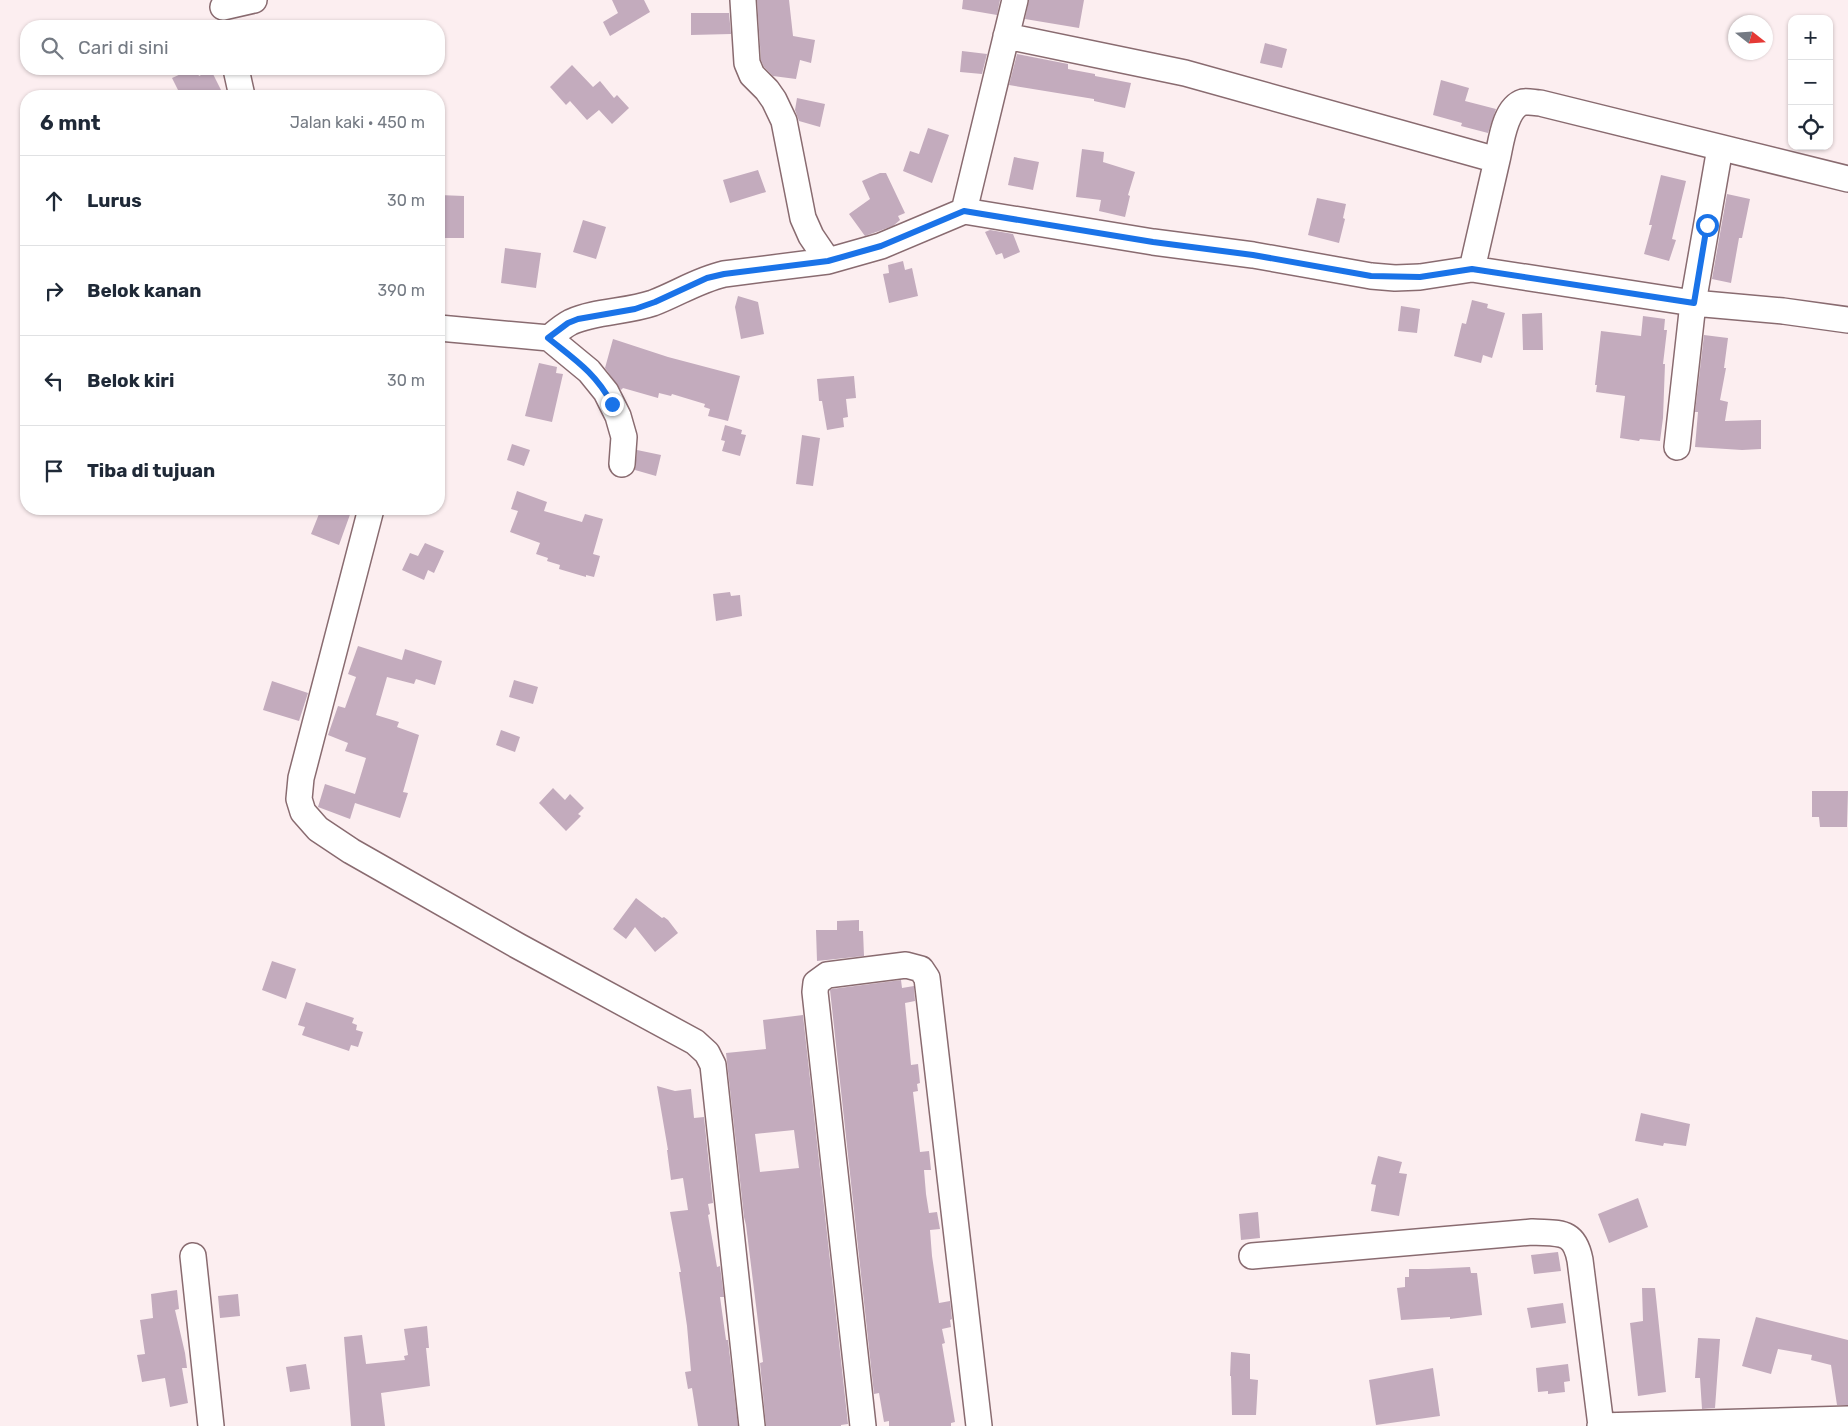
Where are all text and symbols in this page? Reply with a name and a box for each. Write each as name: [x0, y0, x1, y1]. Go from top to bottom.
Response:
north arrow: [1728, 15, 1773, 60]
map controls: [1788, 15, 1833, 150]
button: +: [1788, 15, 1833, 60]
search box: [20, 20, 445, 75]
icon: search: [38, 34, 66, 62]
text: Cari di sini: [78, 36, 169, 59]
button: −: [1788, 60, 1833, 105]
button: locate: [1788, 105, 1833, 150]
text: 6 mnt: [40, 110, 101, 135]
text: Jalan kaki · 450 m: [290, 113, 425, 132]
icon: ahead: [40, 187, 68, 215]
text: Lurus: [87, 189, 142, 212]
text: 30 m: [387, 191, 425, 210]
route start: [1696, 214, 1719, 237]
icon: right: [40, 277, 68, 305]
text: Belok kanan: [87, 279, 202, 302]
text: 390 m: [378, 281, 425, 300]
icon: left: [40, 367, 68, 395]
text: Belok kiri: [87, 369, 174, 392]
text: 30 m: [387, 371, 425, 390]
route end: [601, 393, 624, 416]
icon: arrive: [40, 457, 68, 485]
text: Tiba di tujuan: [87, 459, 215, 482]

